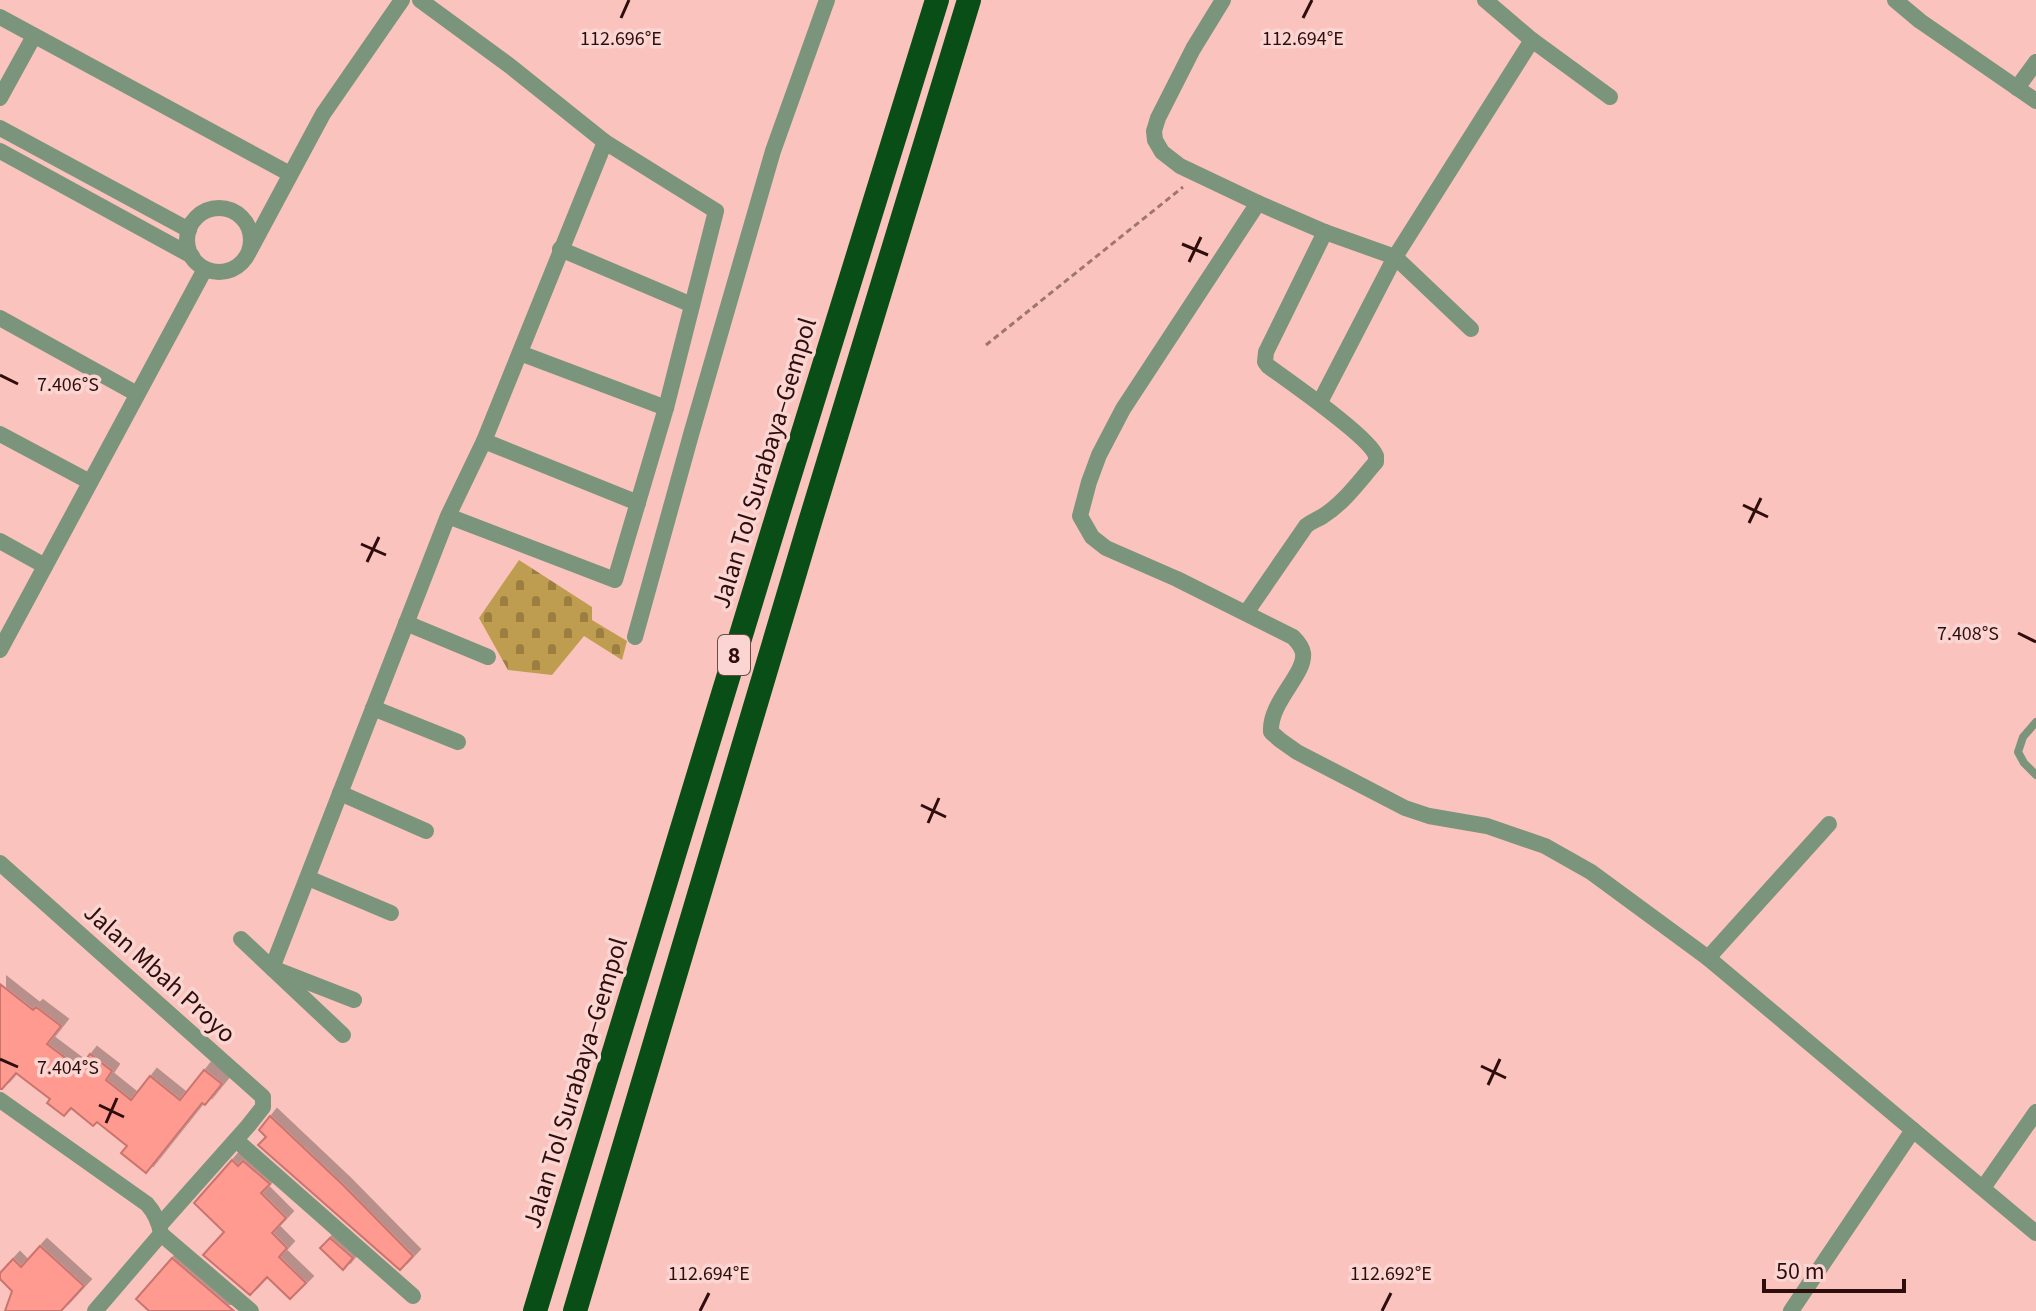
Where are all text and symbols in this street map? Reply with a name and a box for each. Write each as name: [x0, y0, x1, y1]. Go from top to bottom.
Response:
text: 112.696°E: [580, 25, 662, 53]
text: 112.694°E: [1262, 25, 1344, 53]
street label: Jalan Tol Surabaya–Gempol: [702, 313, 826, 613]
text: 7.406°S: [37, 371, 99, 399]
text: 7.408°S: [1937, 620, 1999, 648]
road number: 8: [718, 635, 750, 675]
street label: Jalan Mbah Proyo: [76, 894, 244, 1052]
street label: Jalan Tol Surabaya–Gempol: [513, 933, 637, 1233]
text: 7.404°S: [37, 1054, 99, 1082]
scale bar: [1764, 1243, 1904, 1293]
text: 50 m: [1776, 1254, 1825, 1289]
text: 112.694°E: [668, 1260, 750, 1288]
text: 112.692°E: [1350, 1260, 1432, 1288]

